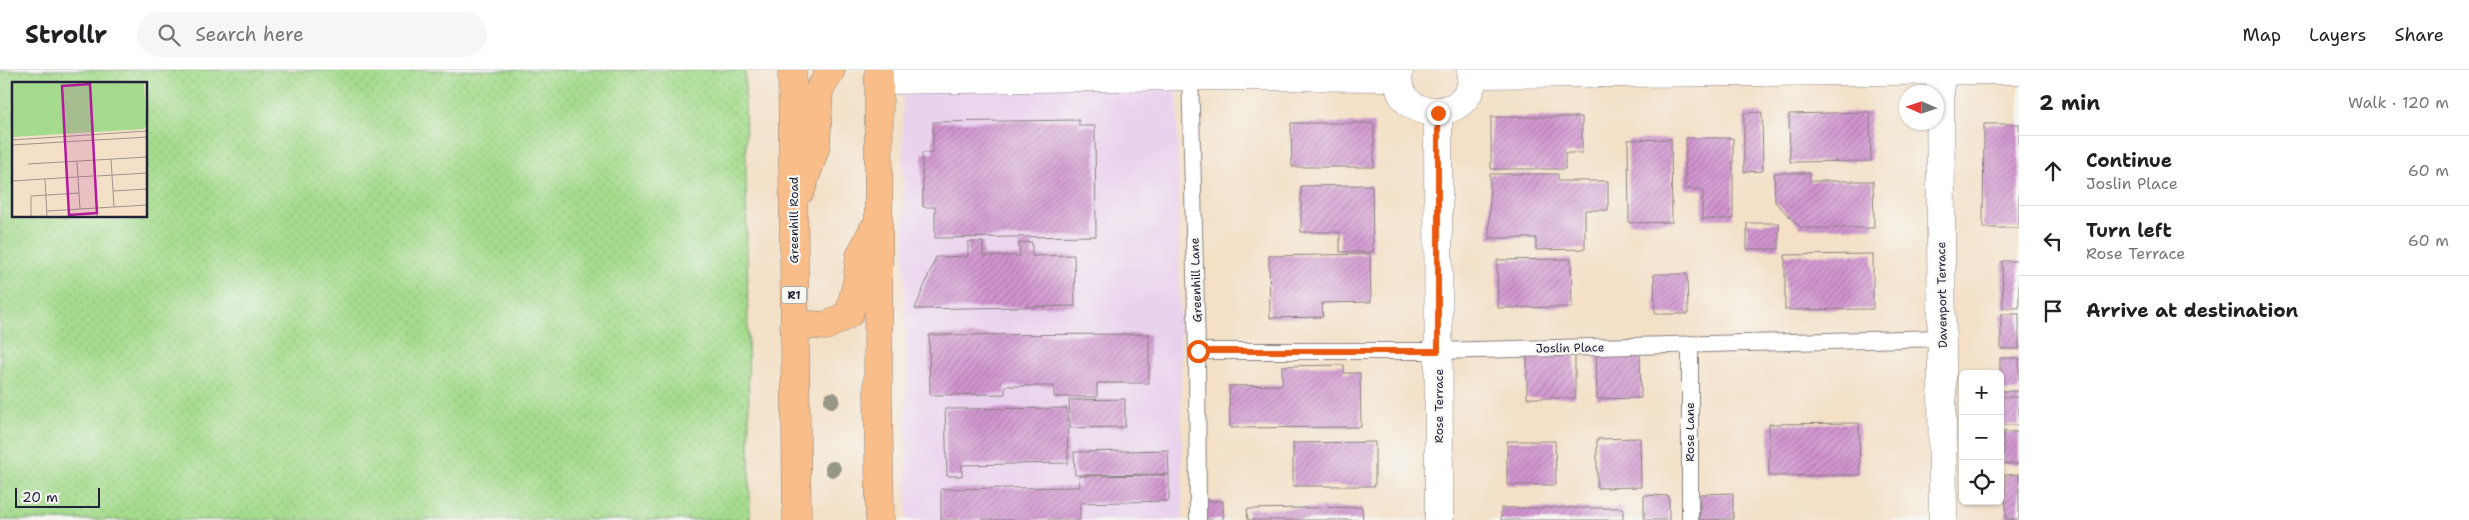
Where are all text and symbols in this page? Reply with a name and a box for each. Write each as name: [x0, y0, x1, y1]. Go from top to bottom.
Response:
search box: [137, 12, 487, 57]
text: Strollr: [25, 19, 107, 51]
icon: search: [155, 21, 183, 49]
text: Search here: [195, 22, 304, 47]
text: Map: [2243, 23, 2281, 47]
text: Layers: [2309, 23, 2366, 47]
text: Share: [2394, 23, 2444, 47]
inset map: [12, 82, 148, 218]
north arrow: [1899, 85, 1944, 130]
text: 2 min: [2039, 89, 2100, 117]
text: Walk · 120 m: [2348, 92, 2449, 113]
route end: [1427, 102, 1450, 125]
text: Continue: [2086, 148, 2172, 173]
icon: ahead: [2039, 157, 2067, 185]
text: 60 m: [2408, 160, 2449, 181]
text: Joslin Place: [2086, 173, 2178, 194]
street label: Greenhill Road: [786, 176, 802, 263]
text: Turn left: [2086, 218, 2172, 243]
icon: left: [2039, 227, 2067, 255]
text: 60 m: [2408, 230, 2449, 251]
street label: Greenhill Lane: [1187, 237, 1205, 323]
street label: Davenport Terrace: [1933, 242, 1951, 348]
text: Rose Terrace: [2086, 243, 2185, 264]
road number: R1: [782, 286, 806, 304]
icon: arrive: [2039, 297, 2067, 325]
text: Arrive at destination: [2086, 298, 2298, 323]
street label: Joslin Place: [1535, 339, 1605, 357]
route start: [1187, 340, 1210, 363]
street label: Rose Terrace: [1431, 369, 1447, 443]
map controls: [1959, 370, 2004, 505]
button: +: [1959, 370, 2004, 415]
street label: Rose Lane: [1682, 402, 1698, 462]
button: −: [1959, 415, 2004, 460]
button: locate: [1959, 460, 2004, 505]
scale bar: [15, 485, 100, 508]
text: 20 m: [22, 488, 58, 506]

